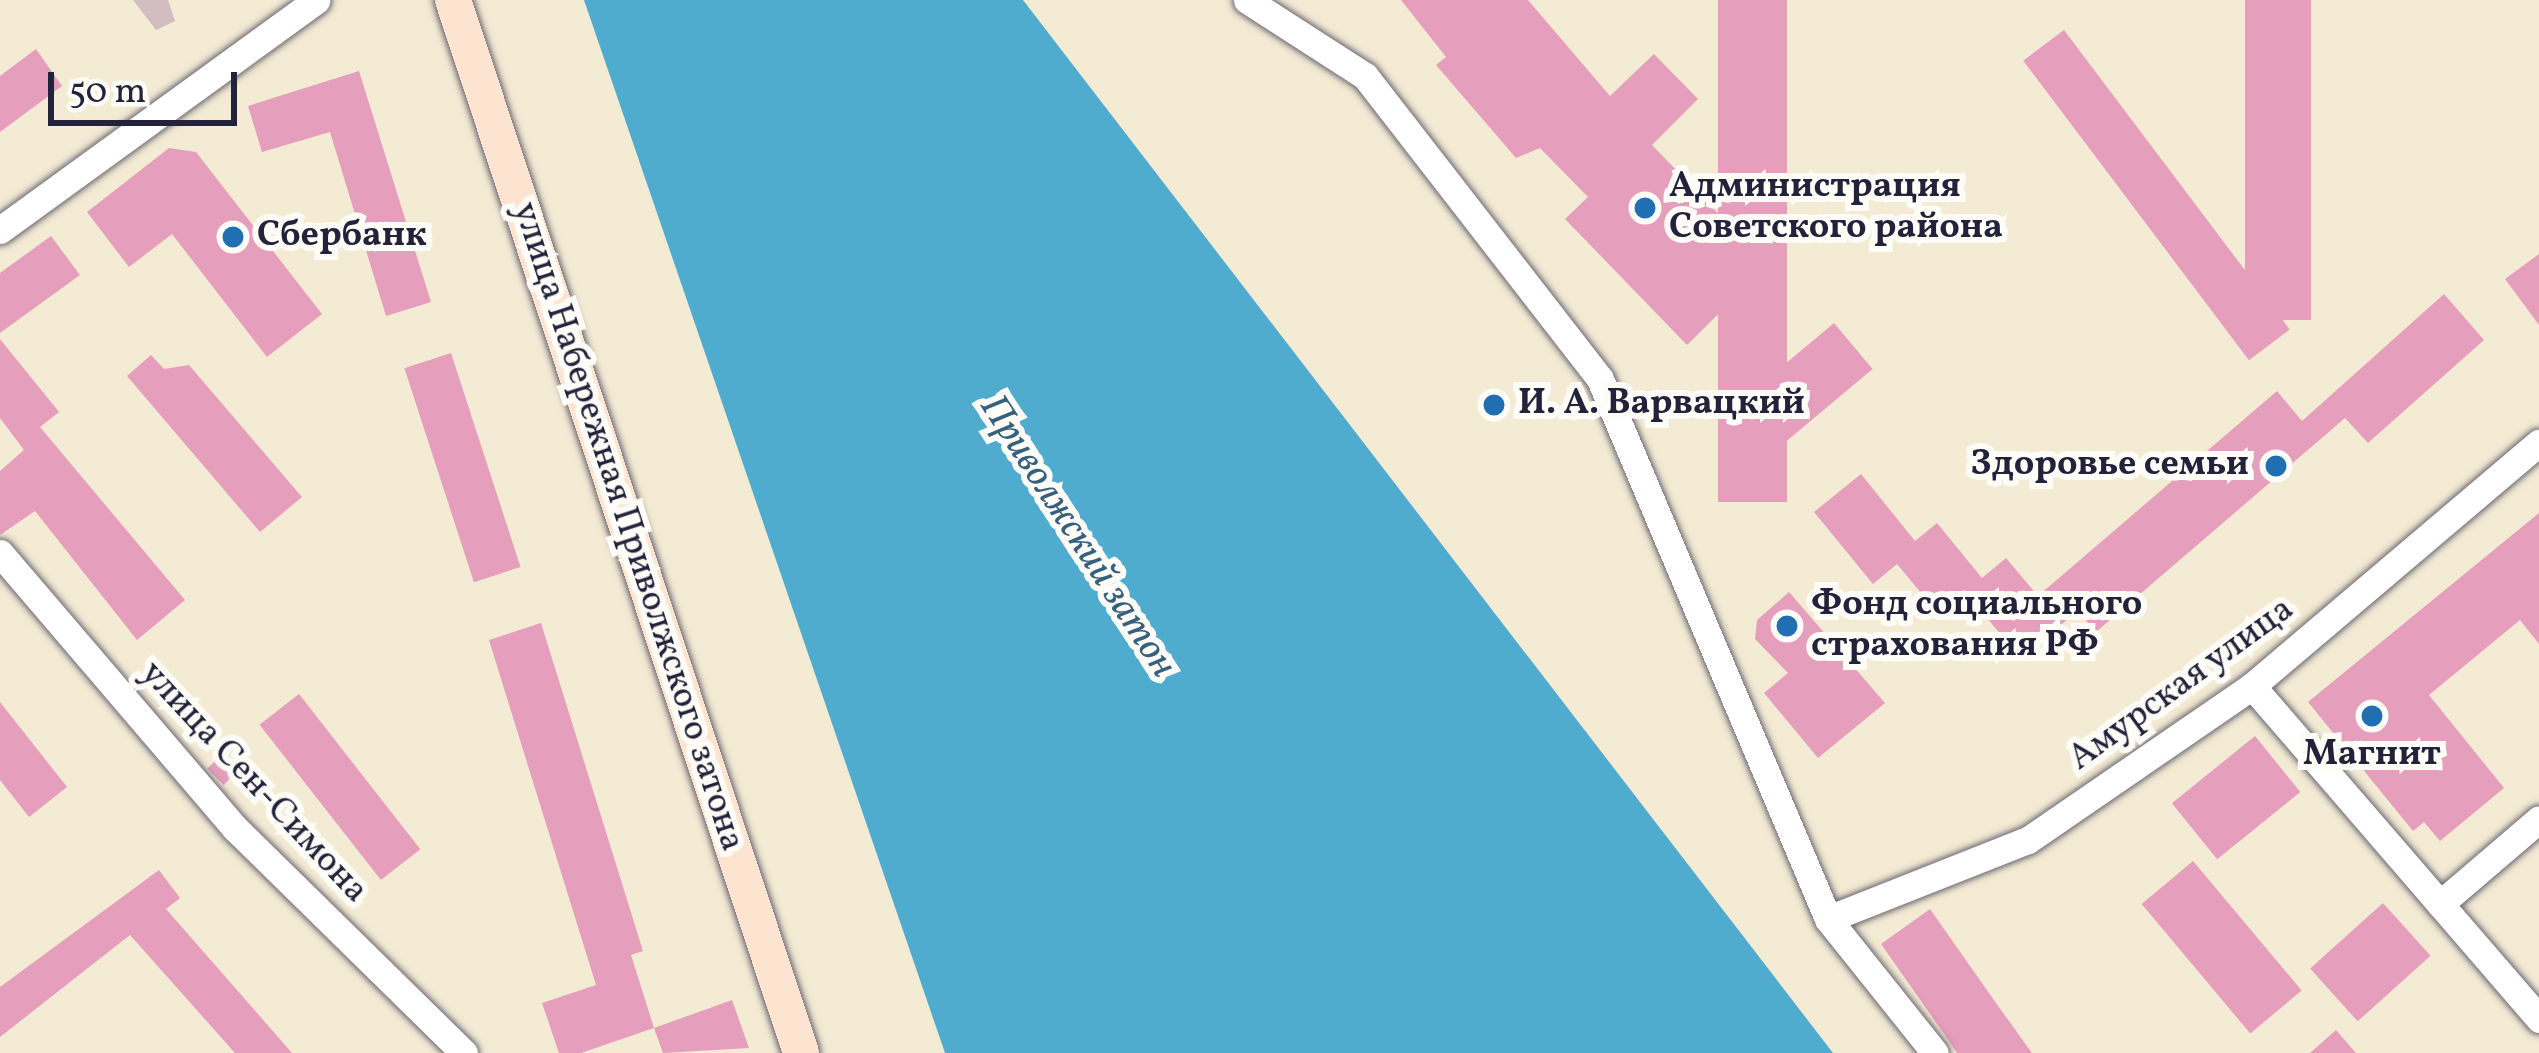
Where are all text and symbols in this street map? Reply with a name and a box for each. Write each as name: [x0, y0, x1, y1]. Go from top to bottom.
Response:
scale bar: [54, 48, 243, 122]
text: 50 m: [69, 68, 146, 118]
place label: Администрация Советского района: [1669, 165, 2003, 250]
marker: Администрация Советского района: [1632, 195, 1658, 221]
street label: улица Набережная Приволжского затона: [501, 197, 753, 857]
place label: Сбербанк: [257, 215, 427, 259]
marker: Сбербанк: [220, 224, 246, 250]
place label: И. А. Варвацкий: [1518, 383, 1805, 427]
water label: Приволжский затон: [968, 387, 1186, 687]
marker: И. А. Варвацкий: [1481, 392, 1507, 418]
place label: Здоровье семьи: [1971, 444, 2249, 488]
marker: Здоровье семьи: [2260, 450, 2292, 482]
place label: Фонд социального страхования РФ: [1811, 583, 2142, 668]
street label: Амурская улица: [2061, 589, 2303, 781]
marker: Фонд социального страхования РФ: [1774, 613, 1800, 639]
street label: улица Сен-Симона: [130, 653, 376, 913]
marker: Магнит: [2359, 703, 2385, 729]
place label: Магнит: [2303, 734, 2441, 778]

